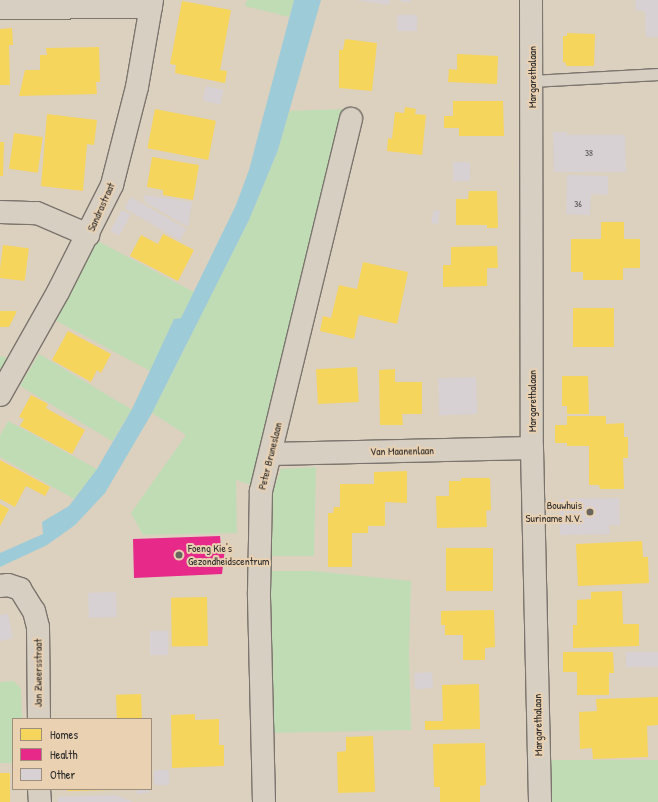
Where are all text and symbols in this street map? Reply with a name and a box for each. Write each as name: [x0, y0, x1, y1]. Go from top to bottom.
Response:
street label: Margarethalaan: [525, 46, 539, 108]
house number: 38: [585, 148, 593, 158]
street label: Sandrastraat: [84, 181, 118, 233]
house number: 36: [574, 199, 582, 209]
street label: Margarethalaan: [525, 370, 539, 432]
street label: Peter Bruneslaan: [255, 421, 285, 491]
street label: Van Maanenlaan: [370, 444, 434, 458]
place label: Bouwhuis Suriname N.V.: [525, 499, 582, 525]
marker: Bouwhuis Suriname N.V.: [585, 507, 595, 517]
place label: Foeng Kie's Gezondheidscentrum: [188, 542, 270, 568]
marker: Foeng Kie's Gezondheidscentrum: [173, 549, 185, 561]
street label: Jan Zweersstraat: [31, 639, 45, 707]
street label: Margarethalaan: [531, 694, 545, 756]
legend: [12, 718, 152, 790]
text: Homes: [50, 726, 78, 743]
text: Health: [50, 746, 77, 763]
text: Other: [50, 766, 75, 783]

